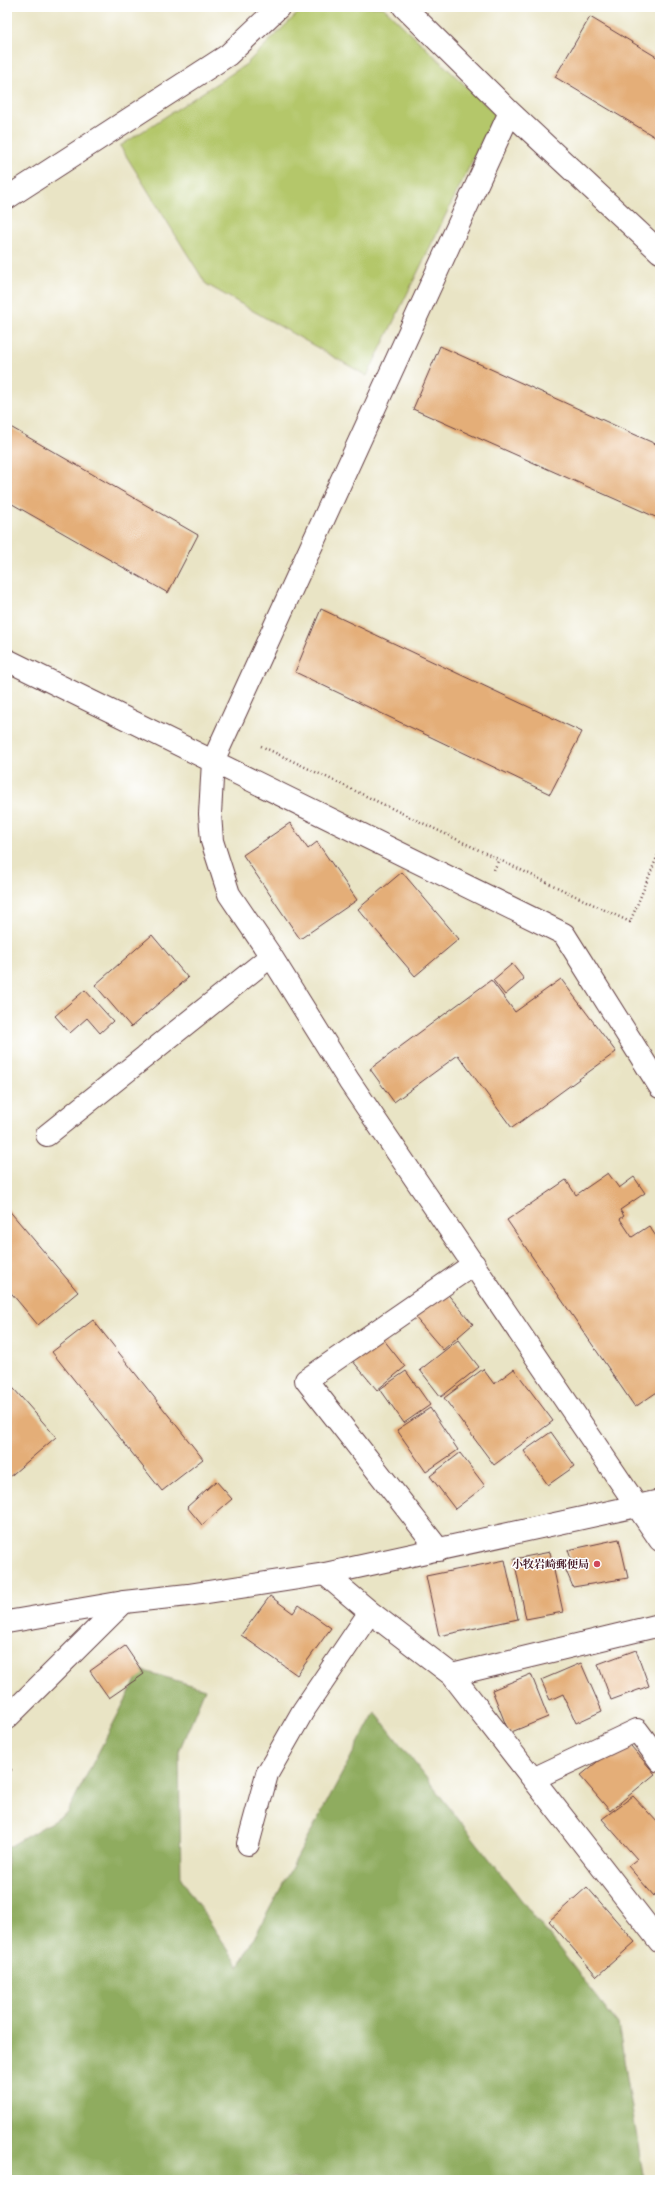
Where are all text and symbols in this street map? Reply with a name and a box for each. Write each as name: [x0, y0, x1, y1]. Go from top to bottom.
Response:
place label: 小牧岩崎郵便局: [512, 1558, 589, 1571]
marker: 小牧岩崎郵便局: [592, 1559, 602, 1569]

